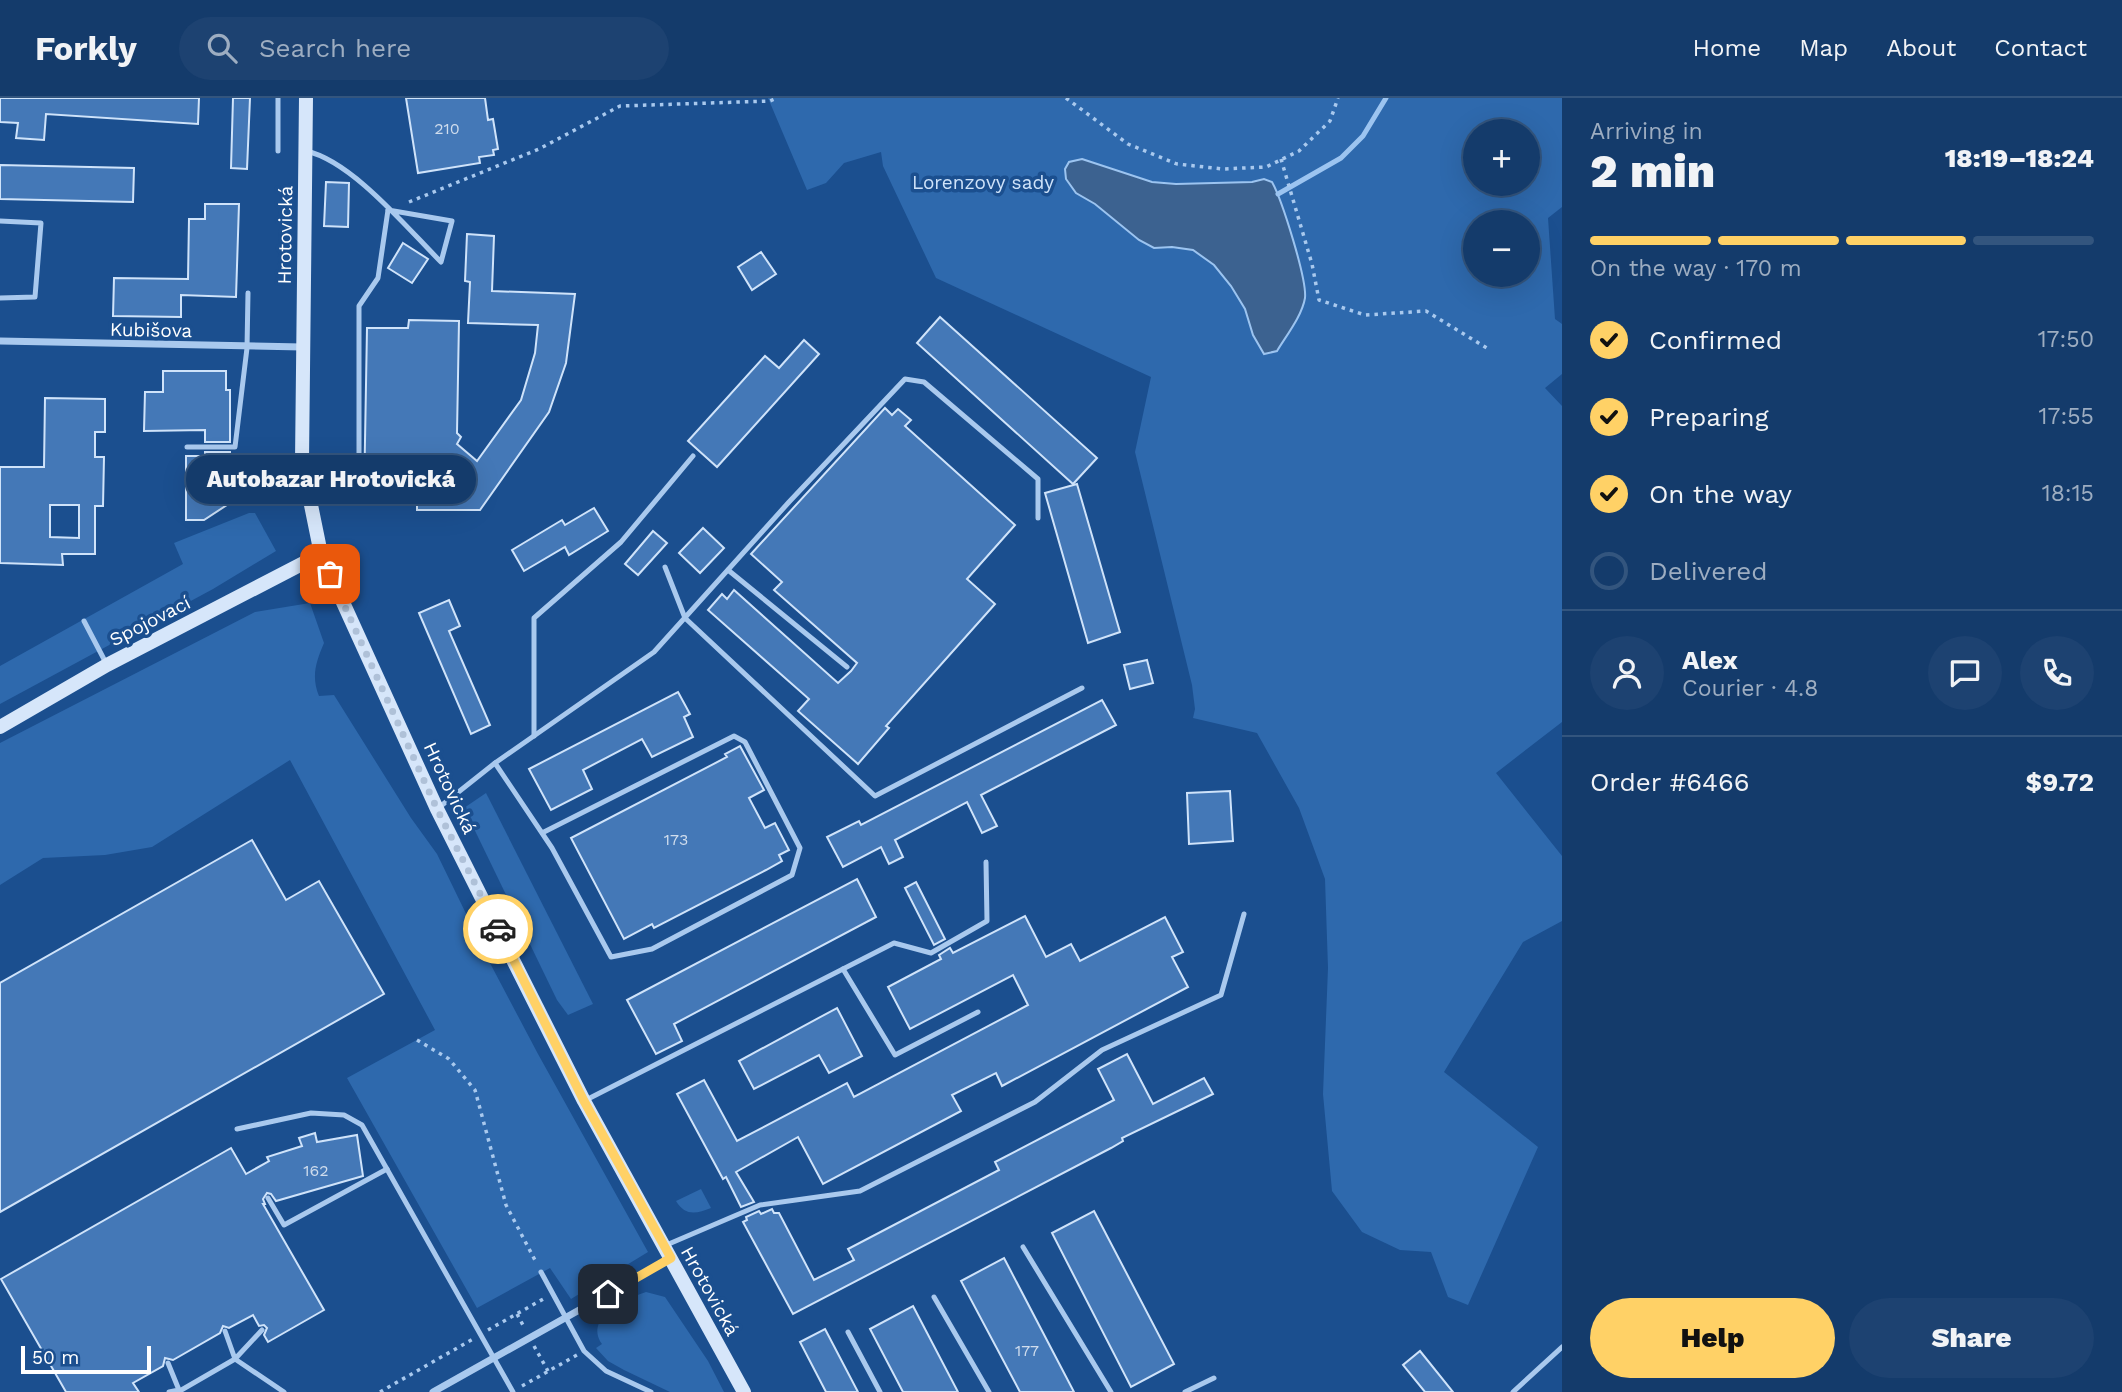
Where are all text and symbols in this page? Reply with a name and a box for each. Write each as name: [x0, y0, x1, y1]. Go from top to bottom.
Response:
search box: [179, 17, 669, 80]
text: Forkly: [35, 29, 137, 68]
icon: search: [203, 29, 241, 67]
text: Search here: [259, 33, 411, 63]
text: Home: [1693, 34, 1761, 62]
text: Map: [1799, 34, 1848, 62]
text: About: [1886, 34, 1956, 62]
text: Contact: [1994, 34, 2087, 62]
text: Arriving in: [1590, 118, 1703, 145]
house number: 210: [434, 119, 460, 138]
map controls: [1463, 119, 1540, 287]
button: +: [1463, 119, 1540, 196]
text: 18:19–18:24: [1945, 143, 2094, 173]
text: 2 min: [1590, 144, 1715, 198]
park label: Lorenzovy sady: [912, 171, 1054, 194]
street label: Hrotovická: [273, 185, 297, 285]
button: −: [1463, 210, 1540, 287]
text: On the way · 170 m: [1590, 255, 1802, 282]
street label: Kubišova: [110, 318, 193, 342]
icon: check: [1590, 321, 1628, 359]
text: Confirmed: [1649, 325, 1782, 355]
text: 17:50: [2038, 326, 2094, 353]
icon: check: [1590, 398, 1628, 436]
text: Preparing: [1649, 402, 1769, 432]
text: 17:55: [2039, 403, 2094, 430]
callout: Autobazar Hrotovická: [185, 455, 475, 504]
text: Autobazar Hrotovická: [207, 466, 455, 493]
icon: check: [1590, 475, 1628, 513]
text: On the way: [1649, 479, 1792, 509]
text: 18:15: [2042, 480, 2094, 507]
pin: [300, 544, 360, 604]
icon: bag: [311, 555, 349, 593]
text: Delivered: [1649, 556, 1768, 586]
street label: Spojovací: [106, 591, 194, 651]
button: person: [1590, 636, 1664, 710]
button: chat: [1928, 636, 2002, 710]
button: phone: [2020, 636, 2094, 710]
text: Alex: [1682, 645, 1738, 675]
text: Courier · 4.8: [1682, 675, 1818, 702]
street label: Hrotovická: [419, 738, 481, 838]
text: Order #6466: [1590, 767, 1750, 797]
text: $9.72: [2026, 767, 2094, 797]
house number: 173: [664, 830, 688, 849]
courier: [463, 894, 533, 964]
icon: car: [479, 910, 517, 948]
house number: 162: [303, 1161, 329, 1180]
street label: Hrotovická: [676, 1242, 744, 1340]
pin: [578, 1264, 638, 1324]
icon: home: [589, 1275, 627, 1313]
button: Help: [1590, 1298, 1835, 1378]
button: Share: [1849, 1298, 2094, 1378]
house number: 177: [1015, 1341, 1039, 1360]
scale bar: [21, 1343, 150, 1375]
text: 50 m: [32, 1346, 79, 1369]

